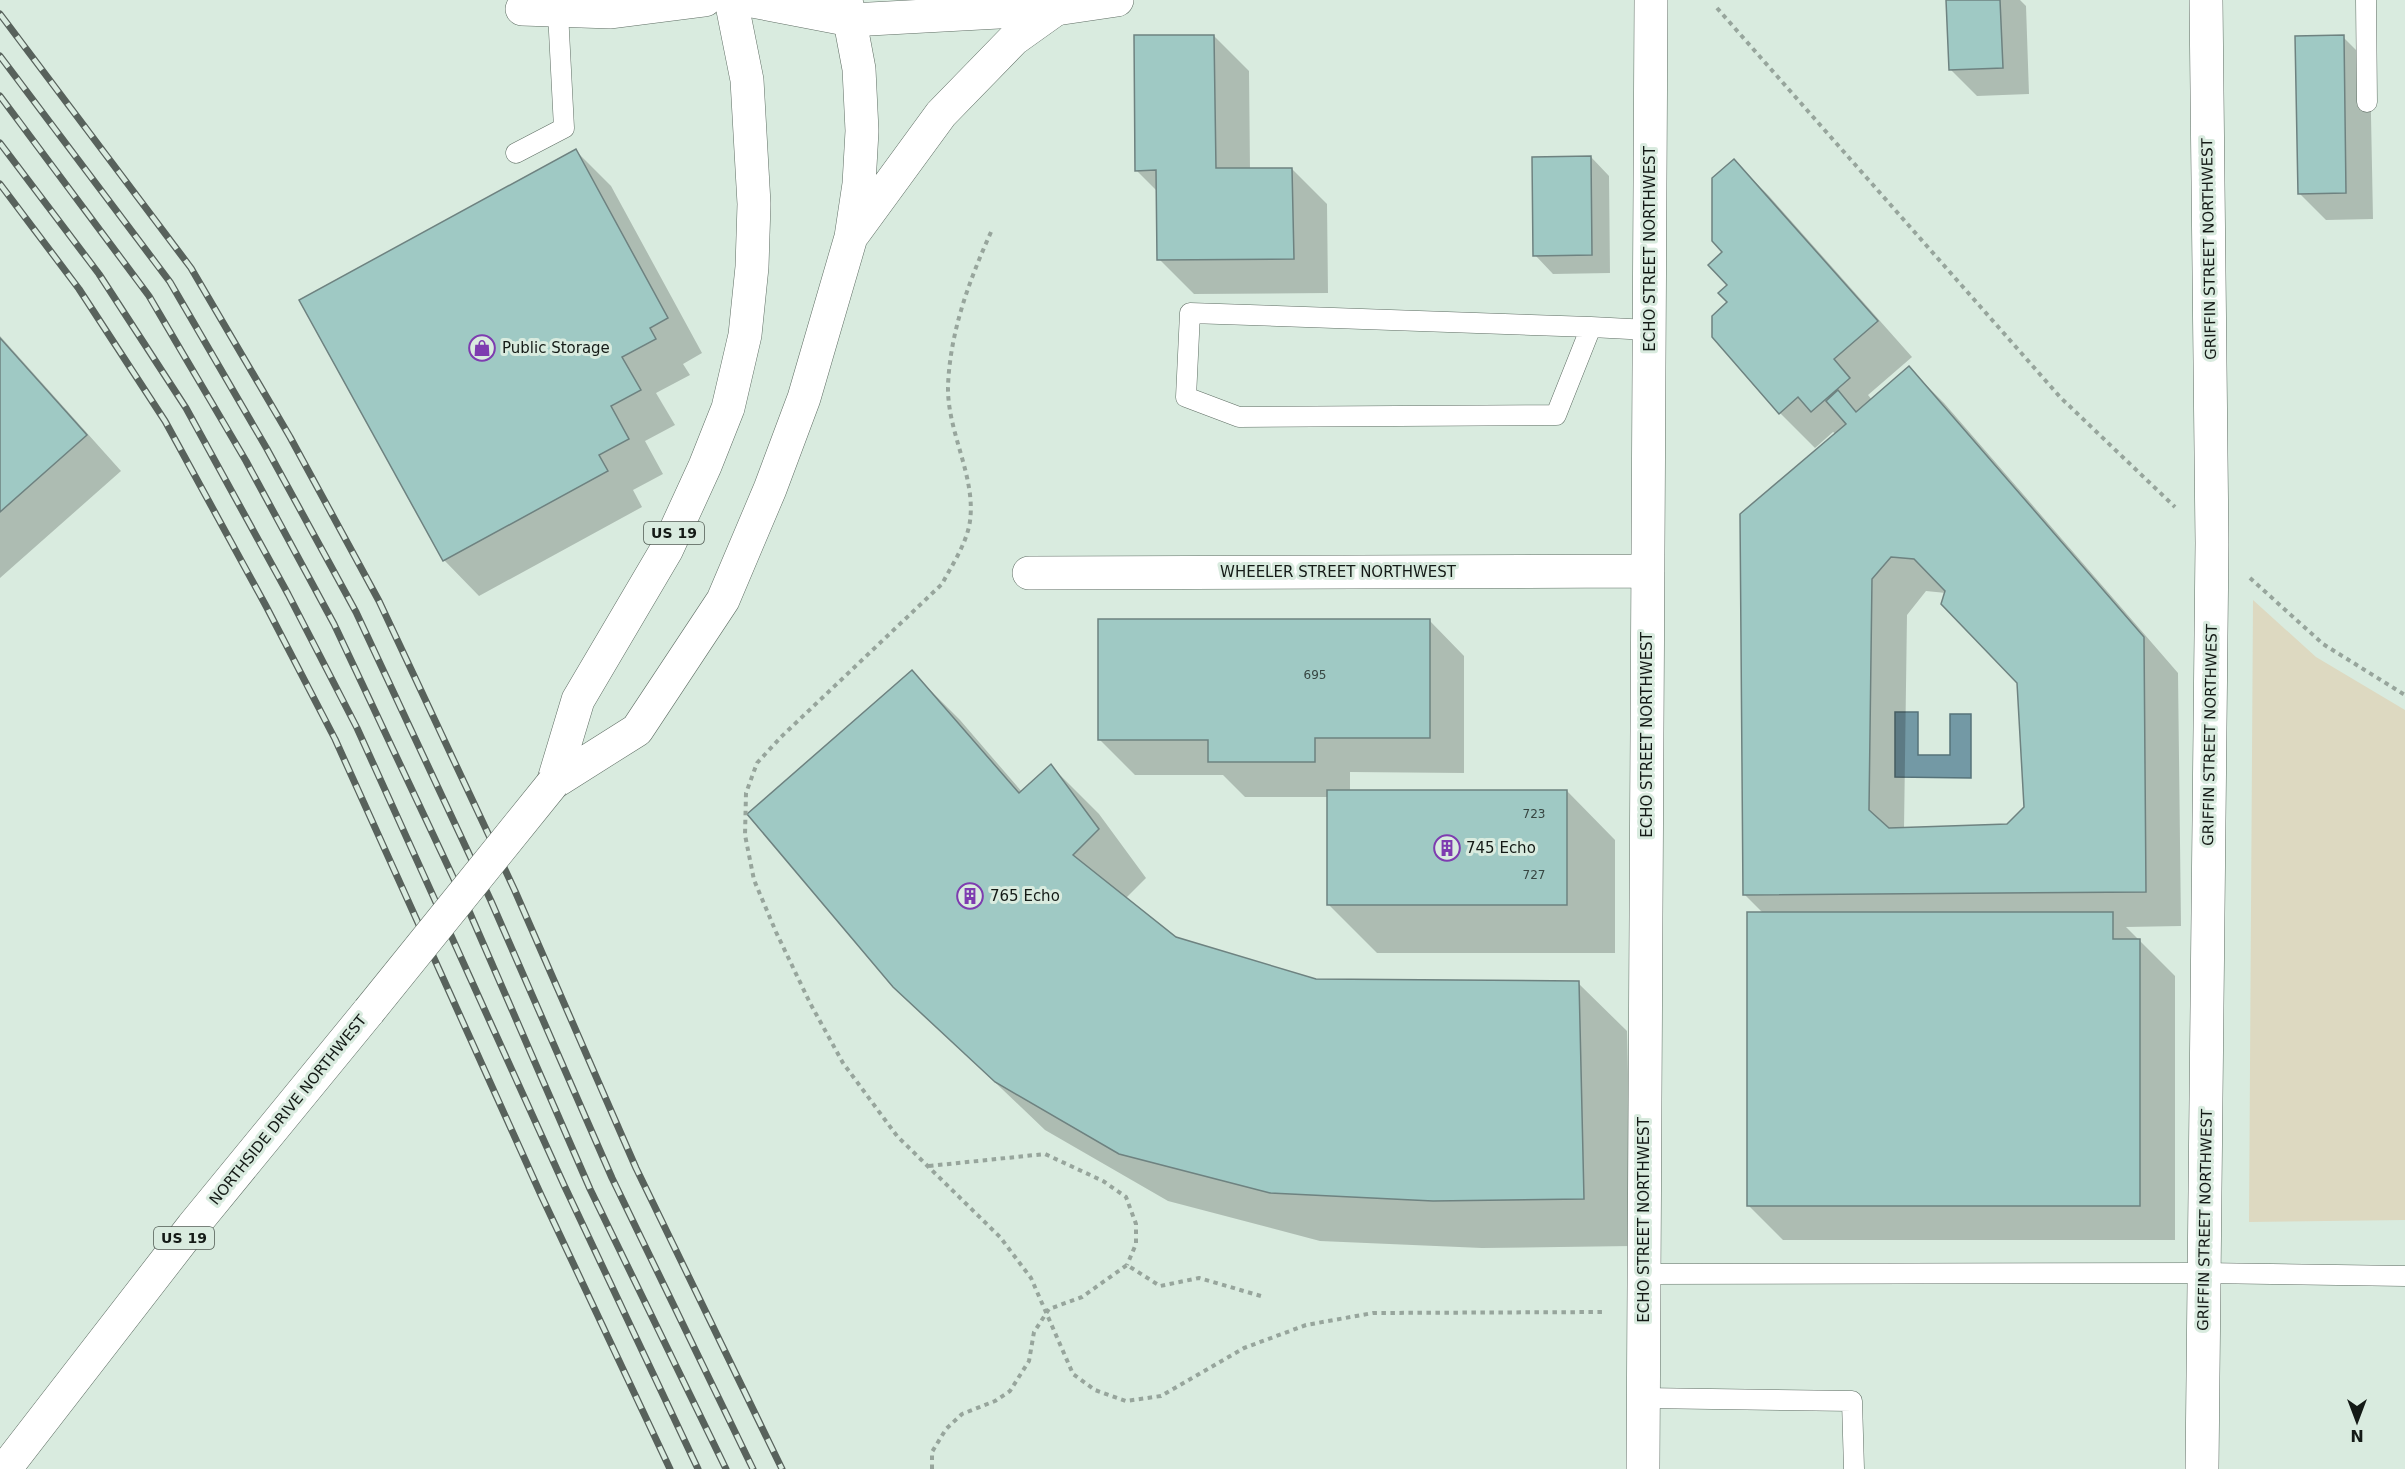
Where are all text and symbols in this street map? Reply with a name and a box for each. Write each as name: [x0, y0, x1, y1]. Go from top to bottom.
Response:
street label: GRIFFIN STREET NORTHWEST: [2198, 137, 2220, 360]
street label: ECHO STREET NORTHWEST: [1641, 145, 1659, 352]
shop icon: Public Storage: [467, 333, 497, 363]
place label: Public Storage: [502, 339, 610, 357]
road number: US 19: [644, 522, 704, 544]
street label: WHEELER STREET NORTHWEST: [1220, 563, 1457, 581]
street label: GRIFFIN STREET NORTHWEST: [2199, 623, 2221, 846]
street label: ECHO STREET NORTHWEST: [1638, 631, 1656, 838]
house number: 695: [1304, 668, 1326, 682]
house number: 723: [1523, 807, 1545, 821]
building icon: 745 Echo: [1432, 833, 1462, 863]
place label: 745 Echo: [1466, 839, 1536, 857]
house number: 727: [1523, 868, 1545, 882]
building icon: 765 Echo: [955, 881, 985, 911]
place label: 765 Echo: [990, 887, 1060, 905]
street label: NORTHSIDE DRIVE NORTHWEST: [206, 1011, 371, 1209]
street label: GRIFFIN STREET NORTHWEST: [2194, 1108, 2216, 1331]
street label: ECHO STREET NORTHWEST: [1635, 1116, 1653, 1323]
road number: US 19: [154, 1227, 214, 1249]
north arrow: [2327, 1391, 2387, 1451]
text: N: [2350, 1426, 2364, 1445]

